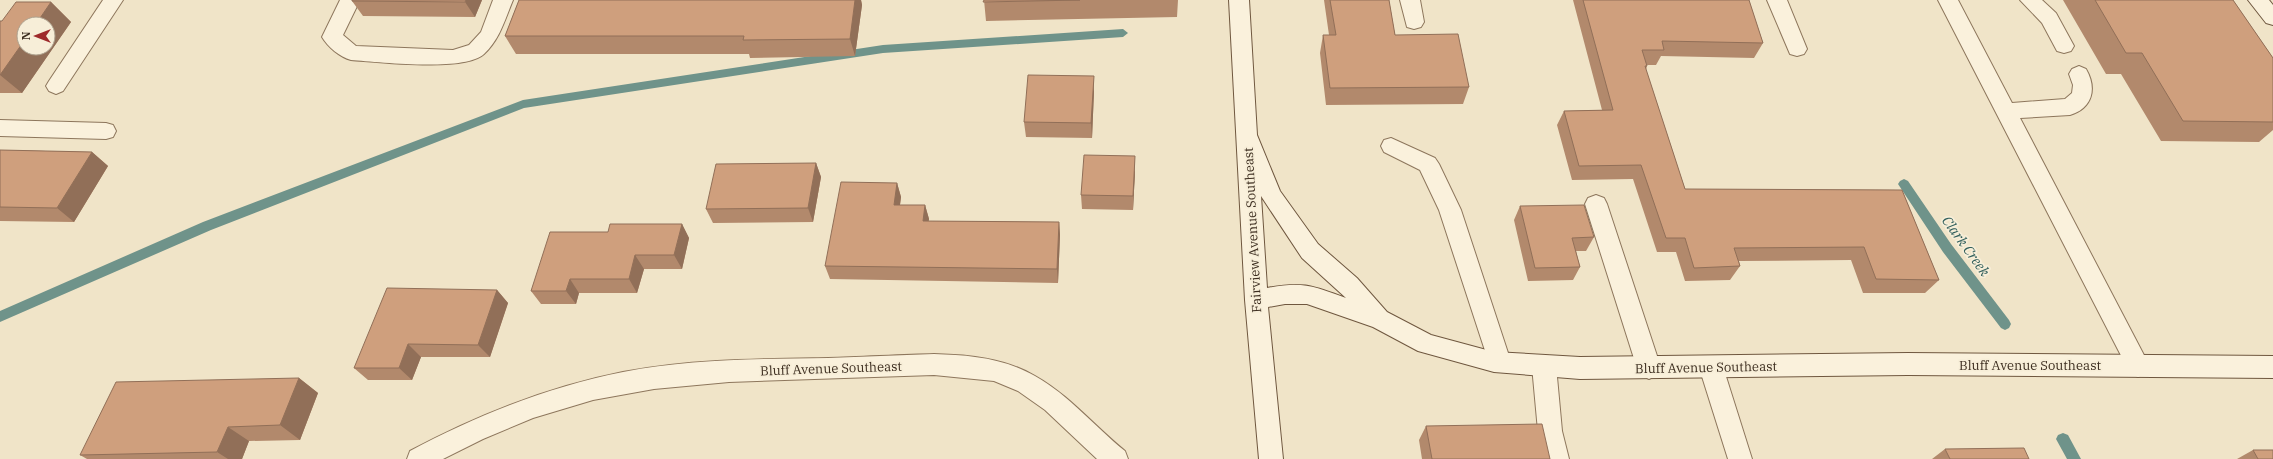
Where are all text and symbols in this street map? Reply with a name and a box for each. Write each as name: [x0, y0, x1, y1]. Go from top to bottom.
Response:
north arrow: [16, 16, 56, 56]
text: N: [19, 31, 33, 40]
street label: Fairview Avenue Southeast: [1240, 146, 1265, 313]
water label: Clark Creek: [1938, 212, 1994, 280]
street label: Bluff Avenue Southeast: [1959, 357, 2101, 374]
street label: Bluff Avenue Southeast: [760, 358, 903, 379]
street label: Bluff Avenue Southeast: [1635, 358, 1778, 377]

